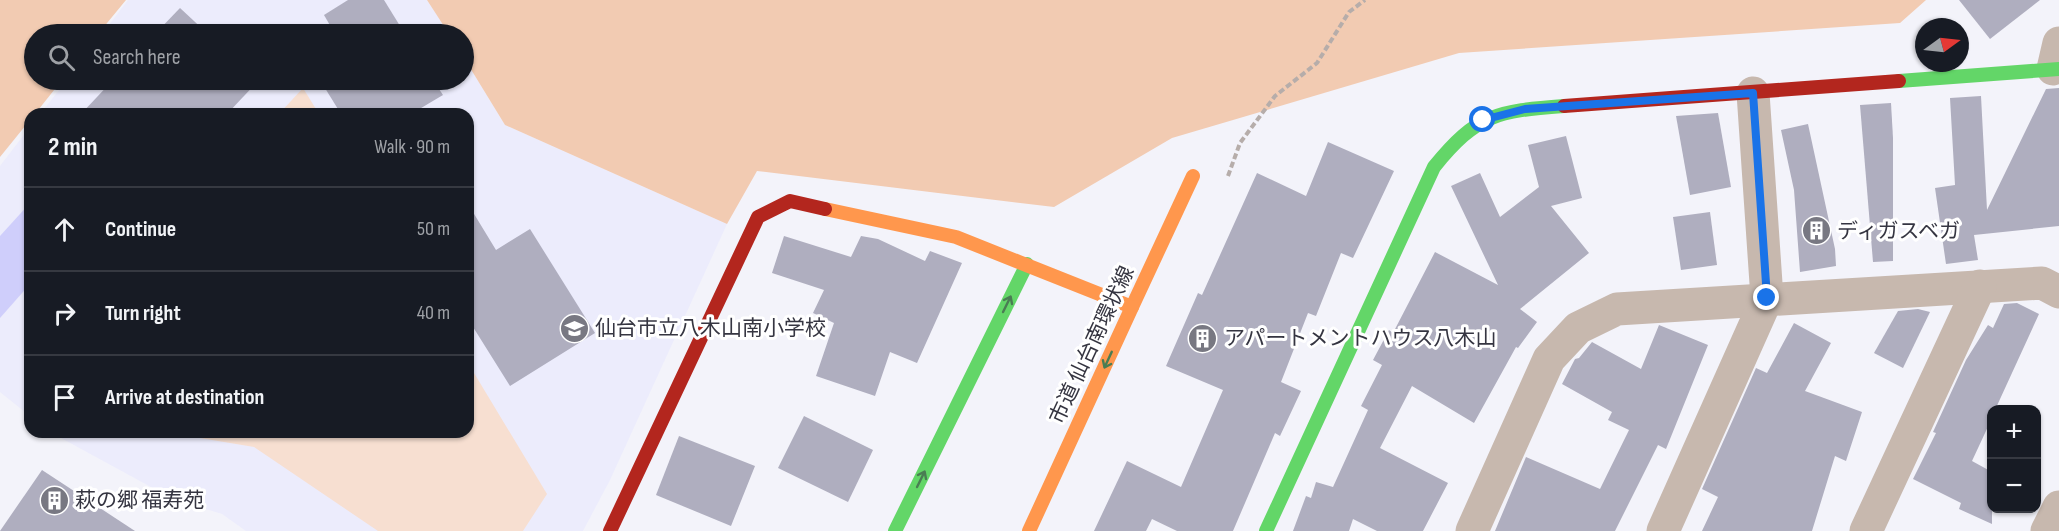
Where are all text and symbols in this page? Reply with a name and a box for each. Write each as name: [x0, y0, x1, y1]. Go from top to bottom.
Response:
north arrow: [1915, 18, 1969, 72]
search box: [24, 24, 474, 90]
icon: search: [45, 41, 78, 74]
text: Search here: [93, 44, 180, 71]
route start: [1469, 106, 1495, 132]
text: 2 min: [48, 132, 98, 163]
text: Walk · 90 m: [374, 135, 450, 159]
icon: ahead: [48, 213, 81, 246]
building icon: ディガスベガ: [1800, 215, 1832, 247]
text: Continue: [105, 216, 176, 243]
text: 50 m: [417, 217, 450, 241]
place label: ディガスベガ: [1837, 219, 1960, 244]
street label: 市道 仙台南環状線: [1044, 262, 1140, 428]
route end: [1753, 284, 1779, 310]
one-way arrow: [1002, 295, 1014, 313]
icon: right: [48, 297, 81, 330]
text: Turn right: [105, 300, 181, 327]
text: 40 m: [417, 301, 450, 325]
school or university icon: 仙台市立八木山南小学校: [558, 312, 590, 344]
place label: 仙台市立八木山南小学校: [595, 316, 826, 341]
building icon: アパートメントハウス八木山: [1187, 322, 1219, 354]
place label: アパートメントハウス八木山: [1224, 326, 1497, 351]
one-way arrow: [1101, 350, 1113, 368]
icon: arrive: [48, 381, 81, 414]
text: Arrive at destination: [105, 384, 264, 411]
map controls: [1987, 405, 2041, 513]
button: +: [1987, 405, 2041, 459]
button: −: [1987, 459, 2041, 513]
one-way arrow: [916, 470, 927, 488]
building icon: 萩の郷 福寿苑: [38, 484, 70, 516]
place label: 萩の郷 福寿苑: [75, 488, 204, 513]

